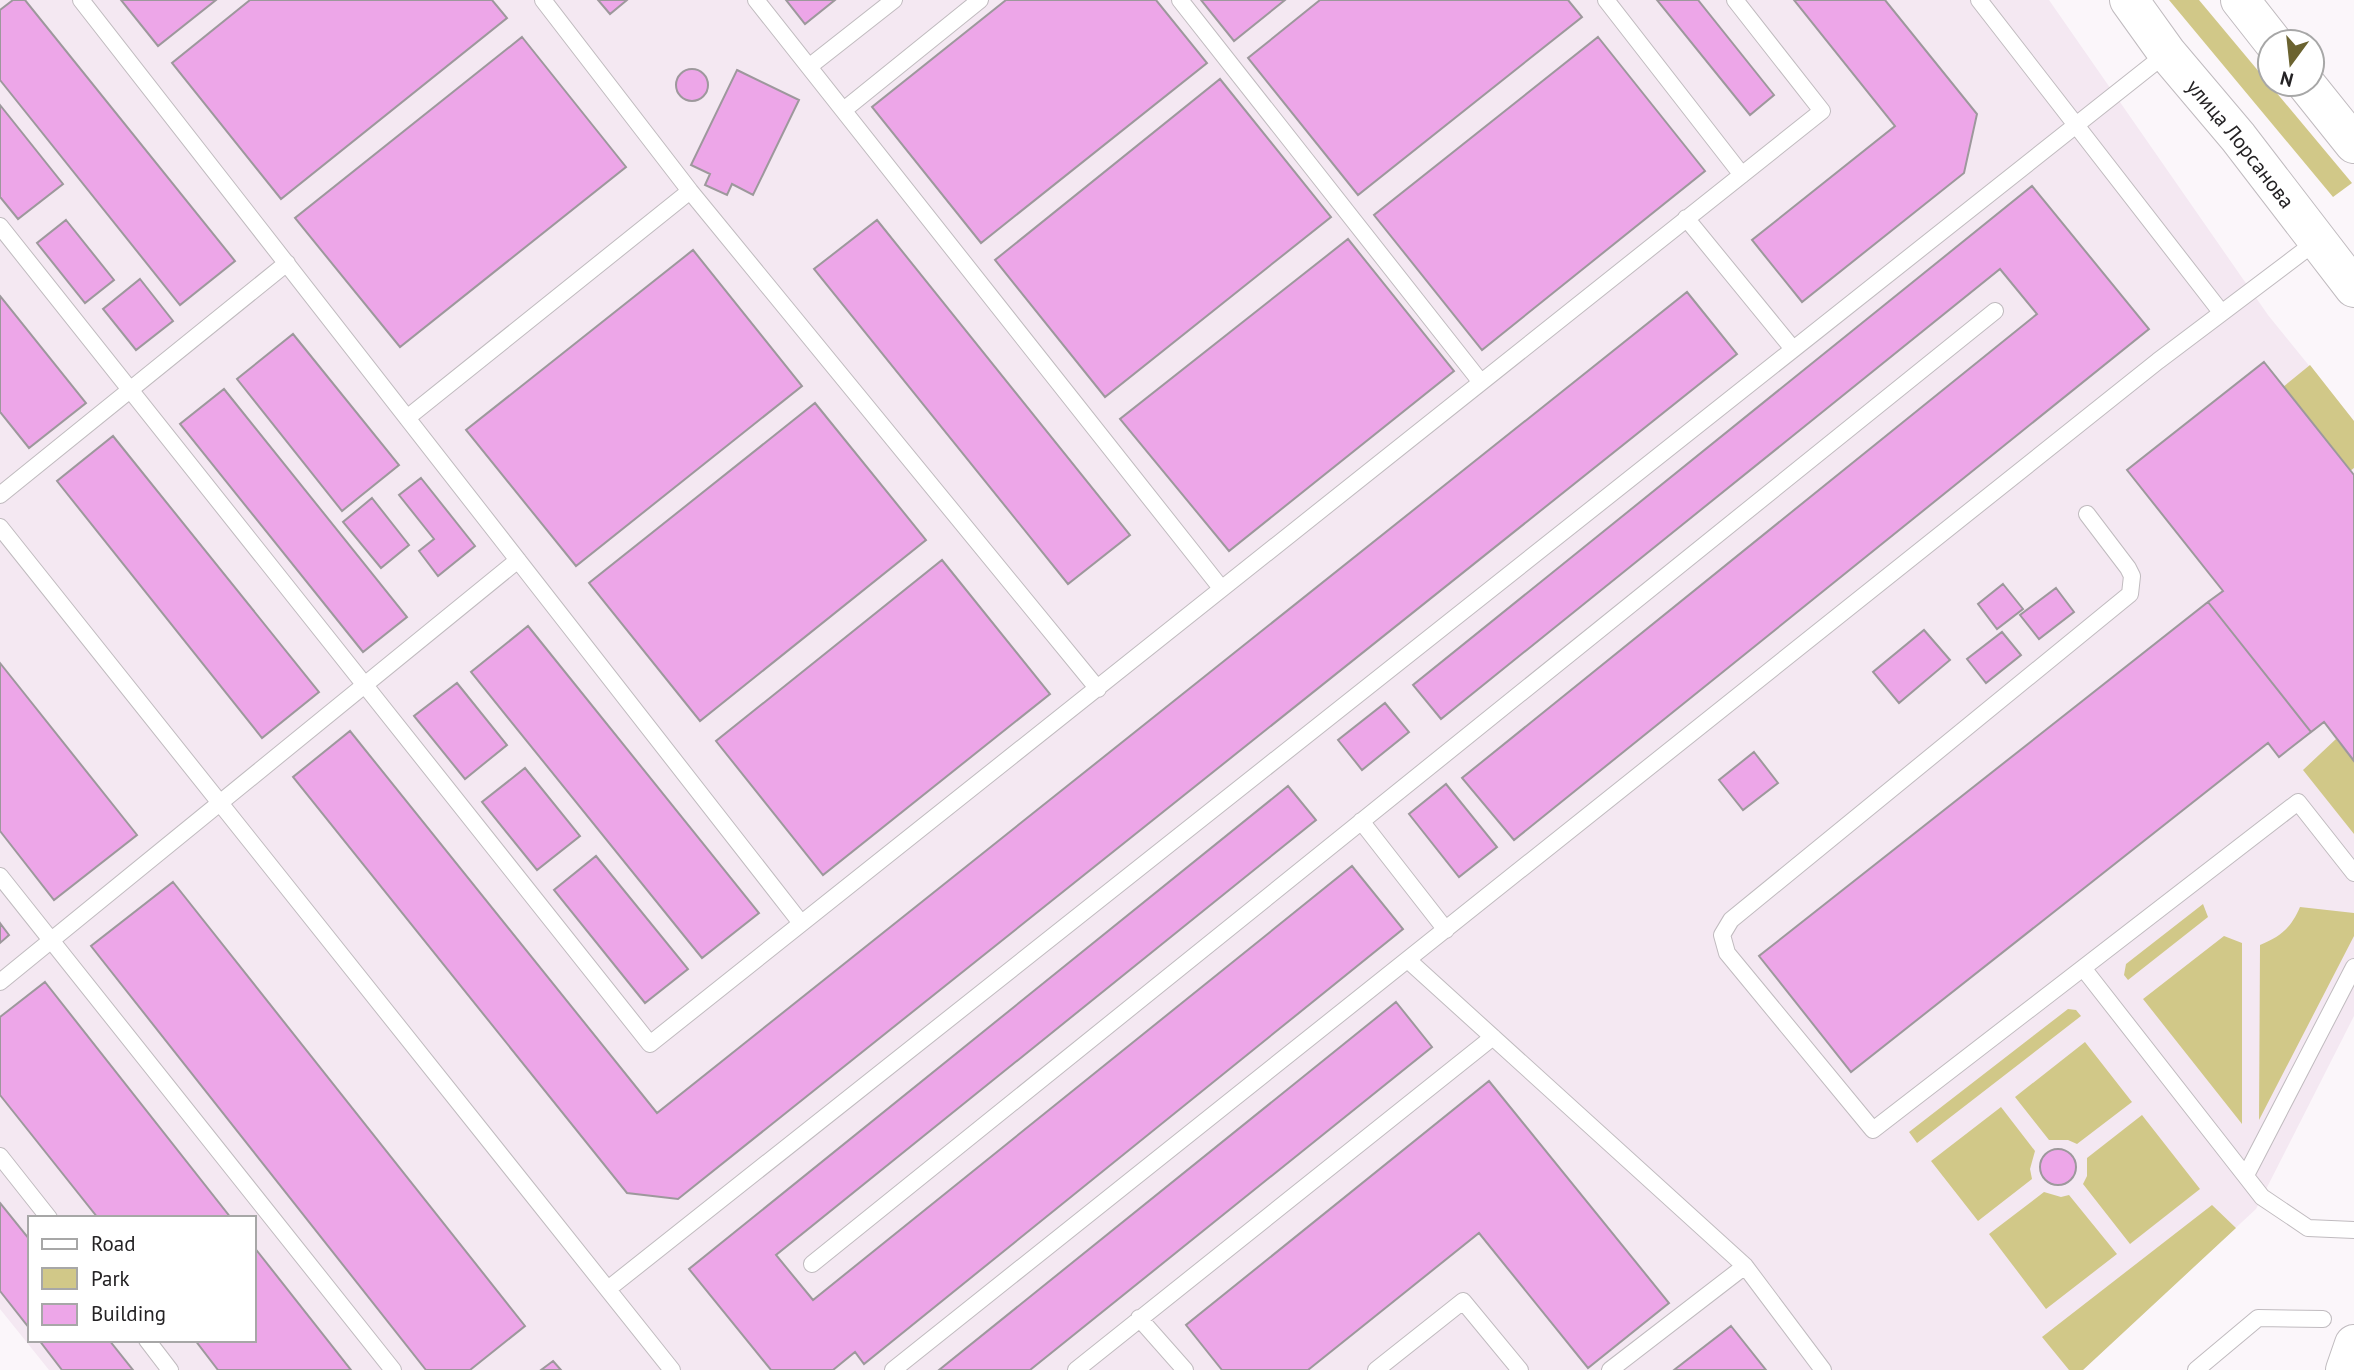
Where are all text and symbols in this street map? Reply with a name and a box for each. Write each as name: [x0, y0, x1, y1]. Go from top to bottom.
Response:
north arrow: [2256, 28, 2326, 98]
text: N: [2277, 66, 2296, 93]
street label: улица Лорсанова: [2181, 73, 2301, 213]
legend: [28, 1216, 256, 1342]
text: Road: [91, 1230, 135, 1257]
text: Park: [91, 1265, 130, 1292]
text: Building: [91, 1300, 166, 1327]

